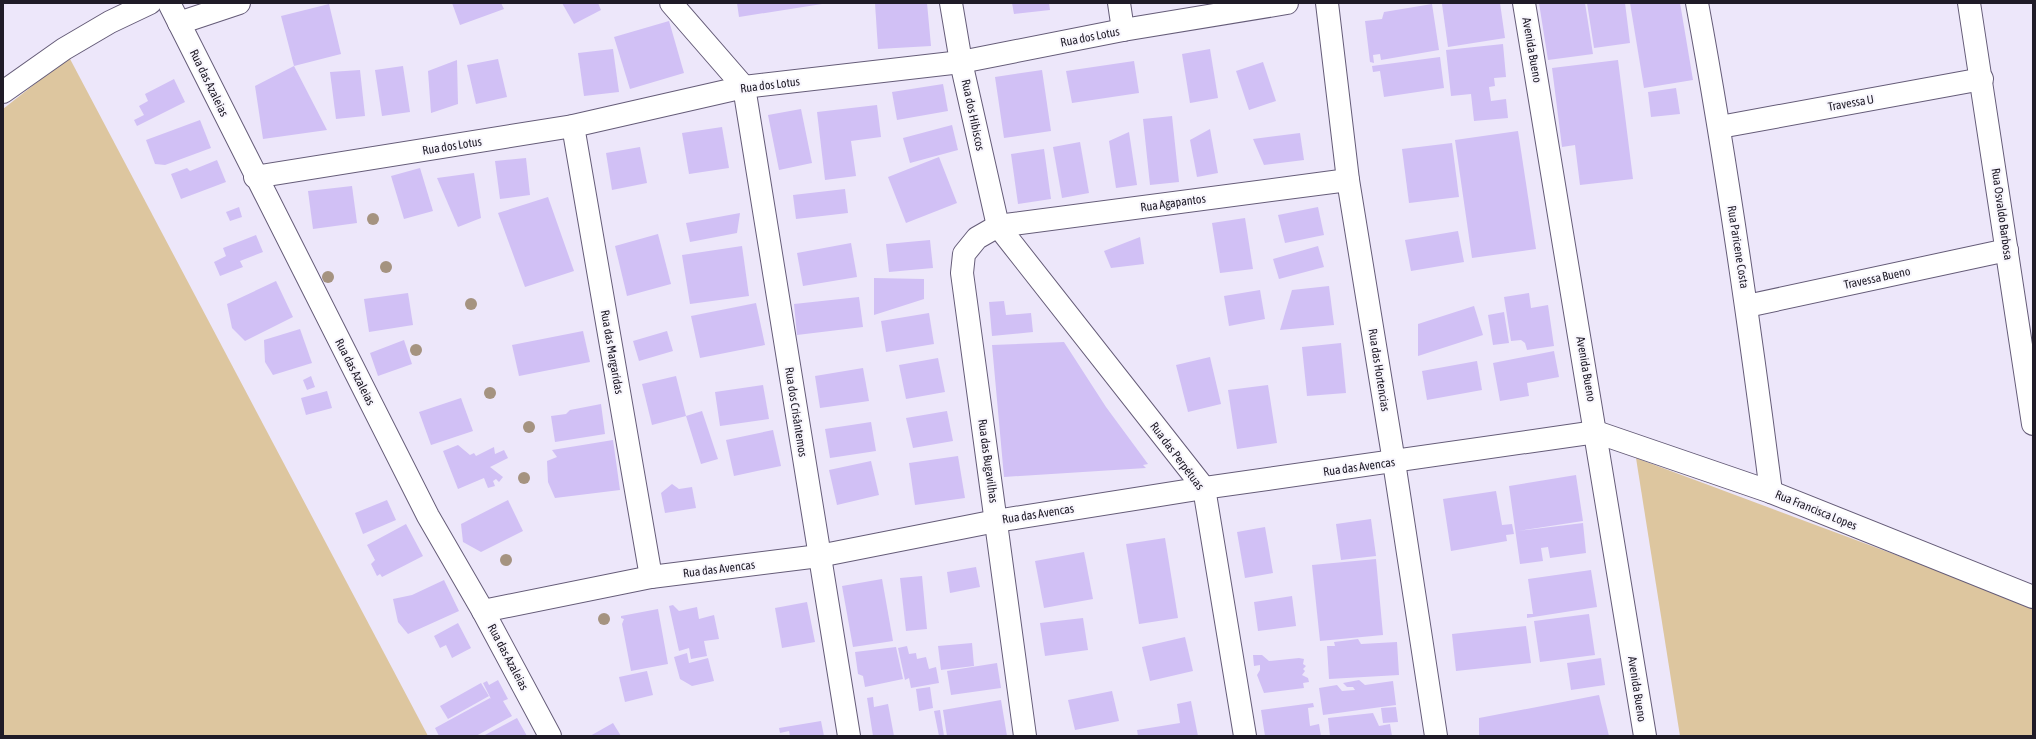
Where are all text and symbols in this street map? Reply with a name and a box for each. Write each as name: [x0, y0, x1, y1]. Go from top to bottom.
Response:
street label: Avenida Bueno: [1519, 16, 1545, 84]
street label: Rua dos Lotus: [1059, 24, 1121, 50]
street label: Rua das Azaleias: [187, 47, 231, 119]
street label: Rua dos Lotus: [739, 74, 801, 96]
street label: Rua dos Hibiscos: [959, 78, 987, 152]
street label: Travessa U: [1827, 92, 1875, 114]
street label: Rua dos Lotus: [421, 134, 483, 158]
street label: Rua Osvaldo Barbosa: [1989, 167, 2015, 261]
street label: Rua Agapantos: [1139, 191, 1207, 215]
street label: Rua Paricene Costa: [1725, 205, 1751, 289]
street label: Travessa Bueno: [1842, 264, 1912, 292]
street label: Rua das Margaridas: [598, 309, 626, 395]
street label: Rua das Hortencias: [1366, 328, 1392, 412]
street label: Avenida Bueno: [1573, 335, 1599, 403]
street label: Rua das Azaleias: [332, 336, 378, 408]
street label: Rua dos Crisântemos: [782, 366, 810, 458]
street label: Rua das Bugavilhas: [975, 418, 1001, 504]
street label: Rua das Perpétuas: [1147, 419, 1207, 493]
street label: Rua das Avencas: [1322, 455, 1396, 479]
street label: Rua Francisca Lopes: [1773, 487, 1859, 533]
street label: Rua das Avencas: [1001, 501, 1075, 527]
street label: Rua das Avencas: [682, 558, 756, 580]
street label: Rua das Azaleias: [485, 621, 531, 693]
street label: Avenida Bueno: [1625, 655, 1649, 723]

